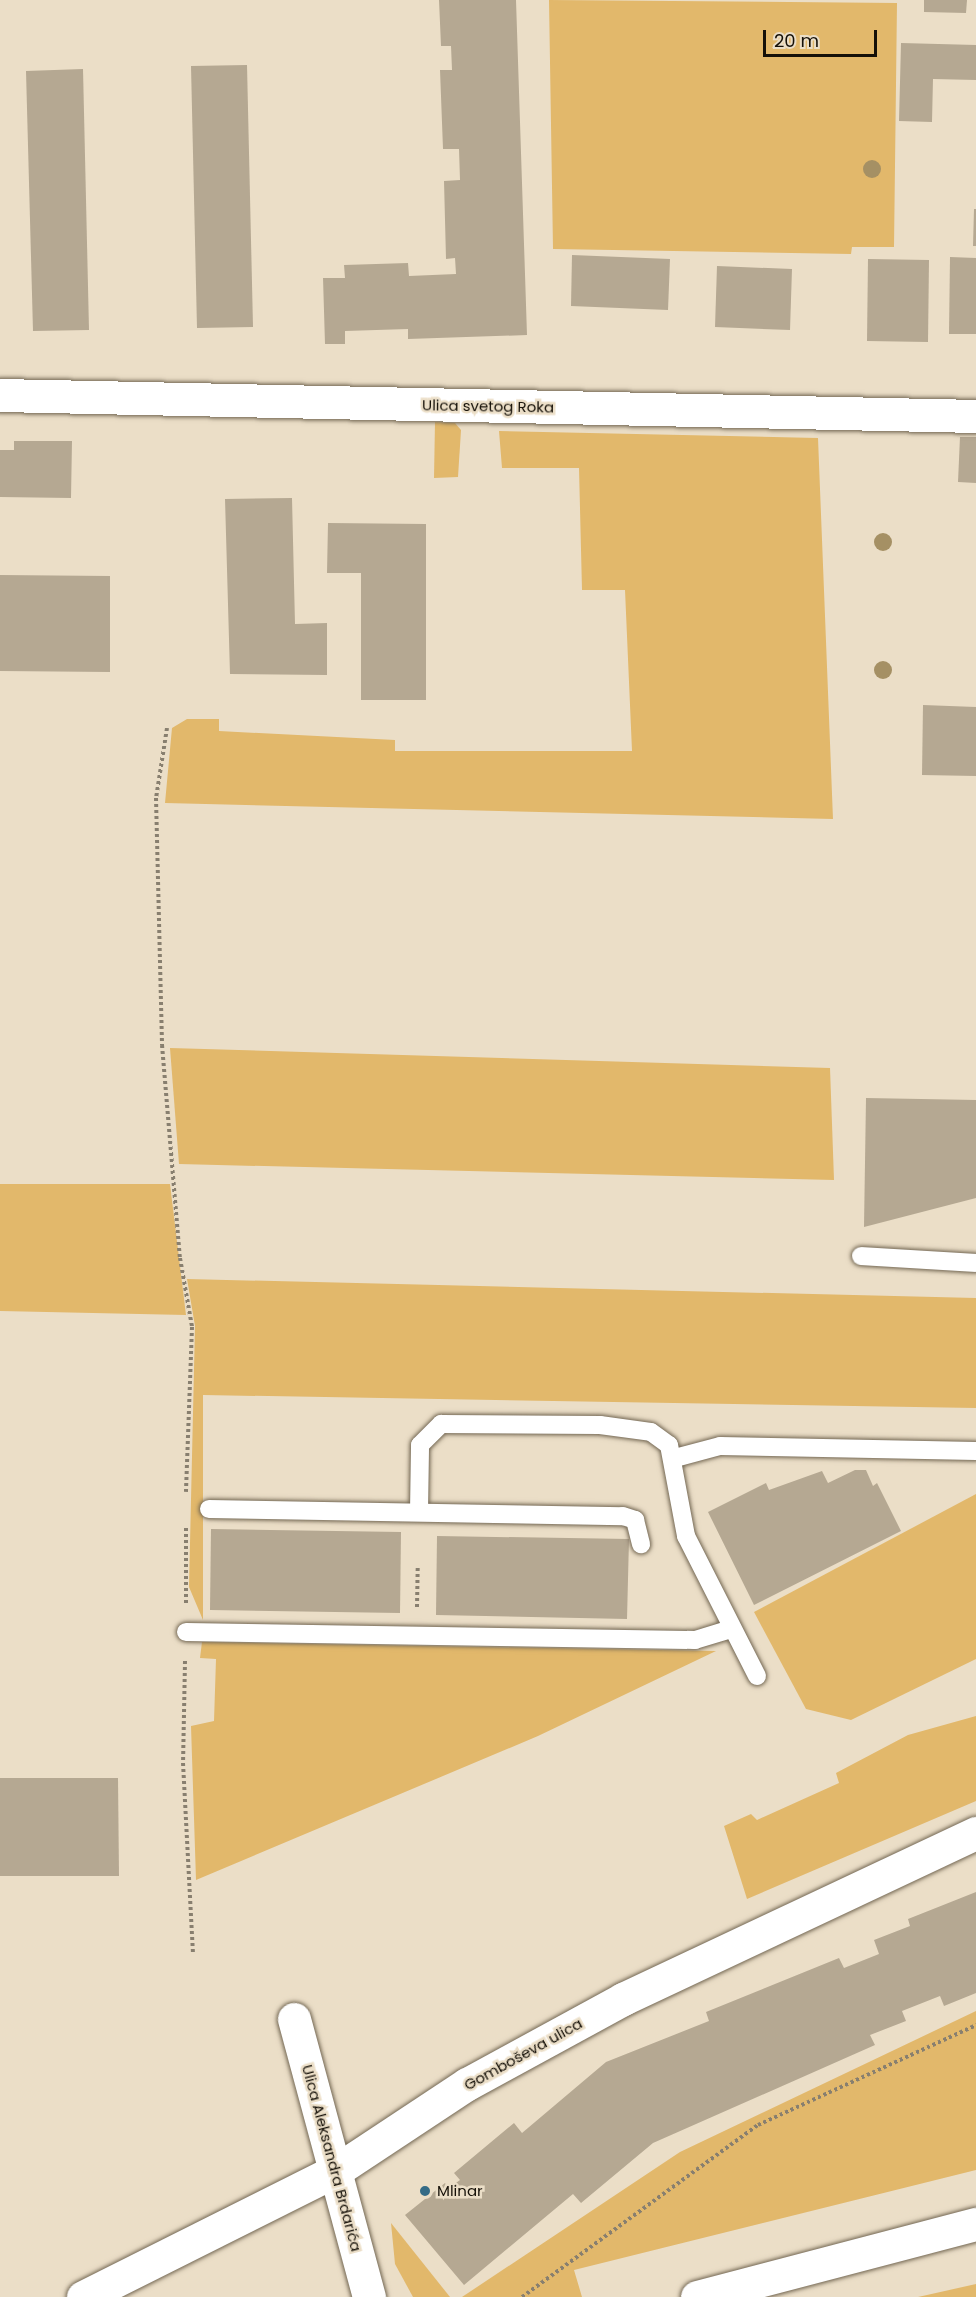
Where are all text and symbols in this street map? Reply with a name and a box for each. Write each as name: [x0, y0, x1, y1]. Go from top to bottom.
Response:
scale bar: [766, 18, 880, 56]
text: 20 m: [774, 28, 819, 53]
street label: Ulica svetog Roka: [422, 396, 554, 416]
street label: Gomboševa ulica: [461, 2014, 585, 2094]
street label: Ulica Aleksandra Brdarića: [298, 2063, 366, 2253]
place label: Mlinar: [437, 2182, 483, 2200]
marker: Mlinar: [418, 2184, 432, 2198]

